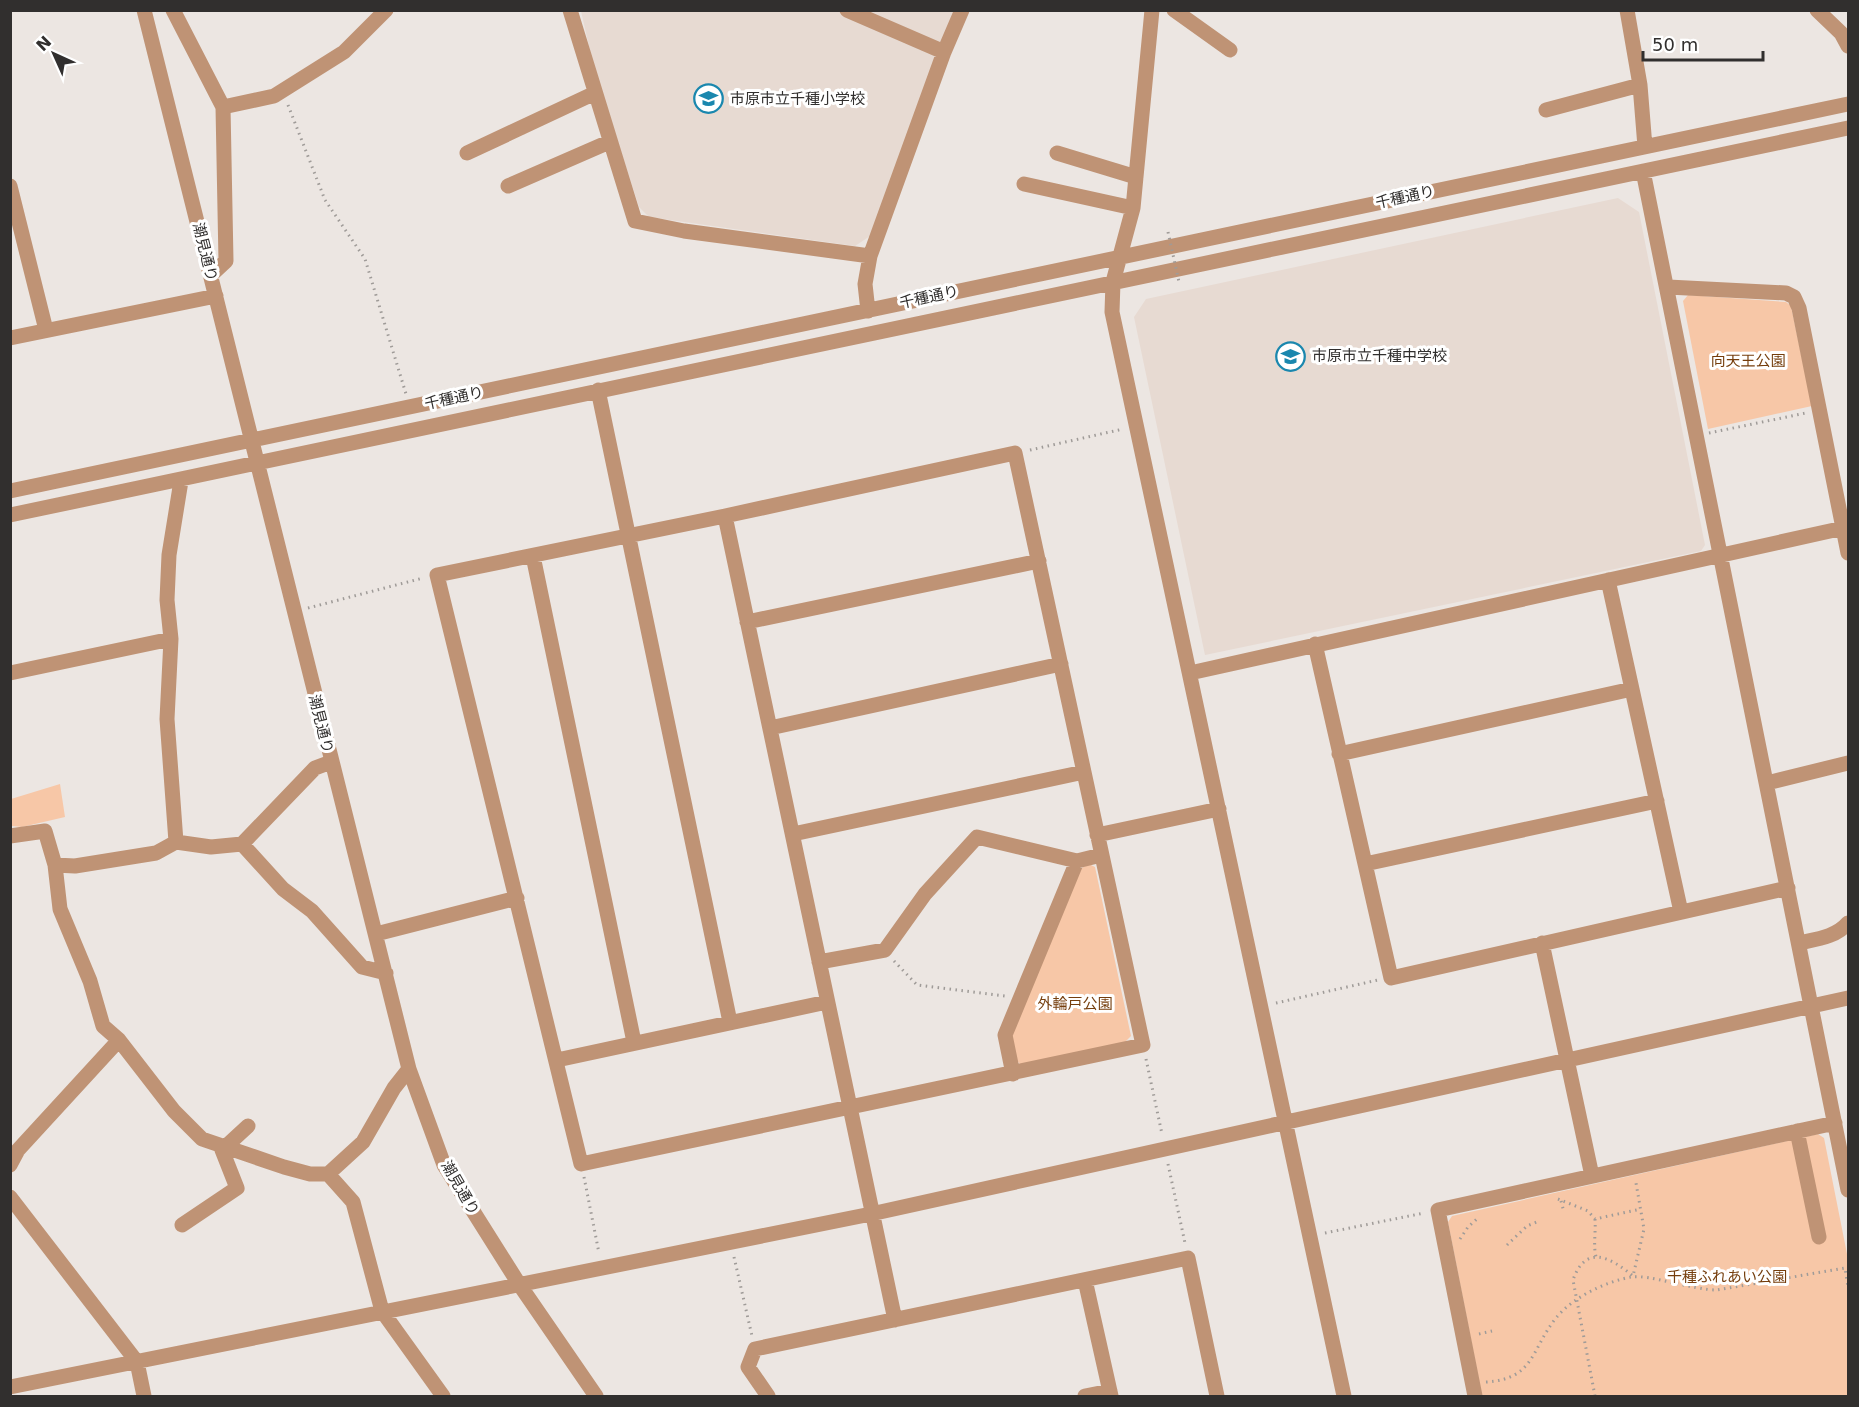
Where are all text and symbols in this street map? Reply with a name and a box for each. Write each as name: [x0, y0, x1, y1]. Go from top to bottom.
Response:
north arrow: [24, 24, 84, 84]
scale bar: [1643, 24, 1763, 62]
text: N: [32, 32, 55, 55]
text: 50 m: [1652, 34, 1698, 55]
school or university icon: 市原市立千種小学校: [693, 83, 725, 115]
place label: 市原市立千種小学校: [730, 90, 865, 108]
street label: 千種通り: [1374, 182, 1436, 212]
street label: 潮見通り: [189, 221, 221, 283]
street label: 千種通り: [898, 282, 960, 312]
school or university icon: 市原市立千種中学校: [1275, 340, 1307, 372]
place label: 市原市立千種中学校: [1312, 347, 1447, 365]
park label: 向天王公園: [1710, 352, 1786, 370]
street label: 千種通り: [423, 383, 485, 413]
street label: 潮見通り: [305, 693, 337, 755]
park label: 外輪戸公園: [1037, 995, 1113, 1013]
street label: 潮見通り: [437, 1158, 483, 1218]
park label: 千種ふれあい公園: [1667, 1268, 1787, 1286]

